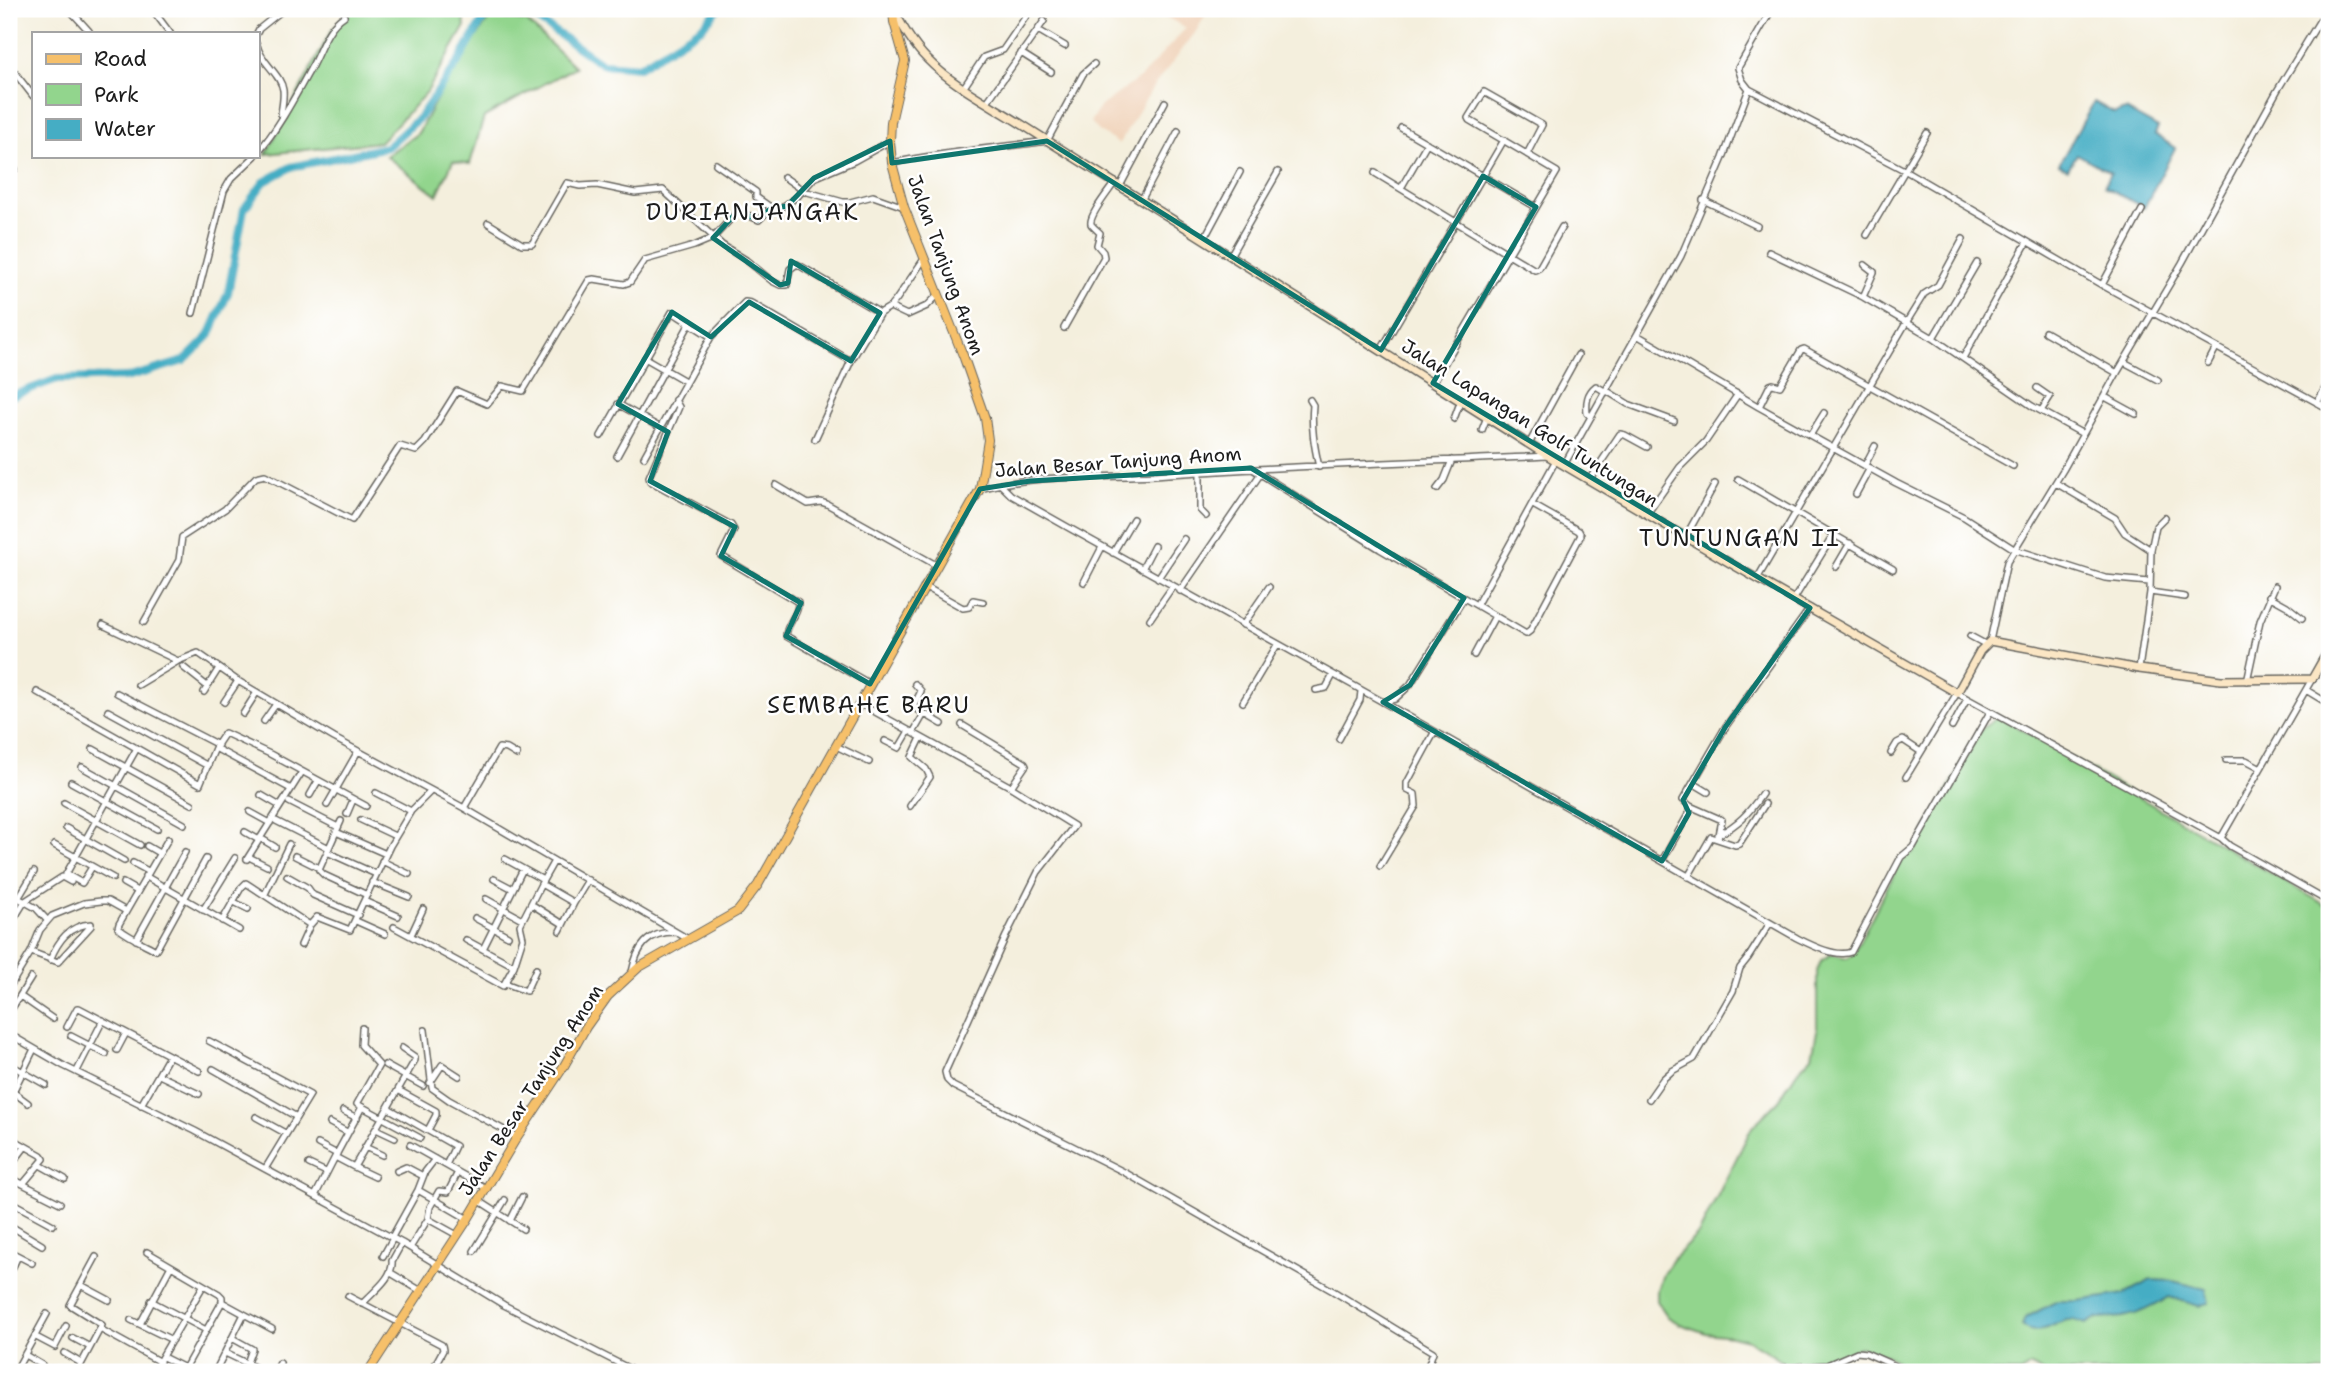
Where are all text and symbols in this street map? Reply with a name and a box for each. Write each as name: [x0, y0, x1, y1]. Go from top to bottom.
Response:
legend: [32, 32, 259, 158]
text: Road: [94, 45, 147, 73]
text: Park: [94, 81, 139, 109]
text: Water: [94, 115, 156, 143]
street label: Jalan Tanjung Anom: [902, 172, 990, 358]
district label: DURIANJANGAK: [646, 197, 860, 227]
street label: Jalan Lapangan Golf Tuntungan: [1397, 333, 1663, 513]
street label: Jalan Besar Tanjung Anom: [994, 441, 1242, 483]
district label: TUNTUNGAN II: [1639, 523, 1841, 553]
district label: SEMBAHE BARU: [767, 690, 971, 720]
street label: Jalan Besar Tanjung Anom: [453, 979, 609, 1201]

